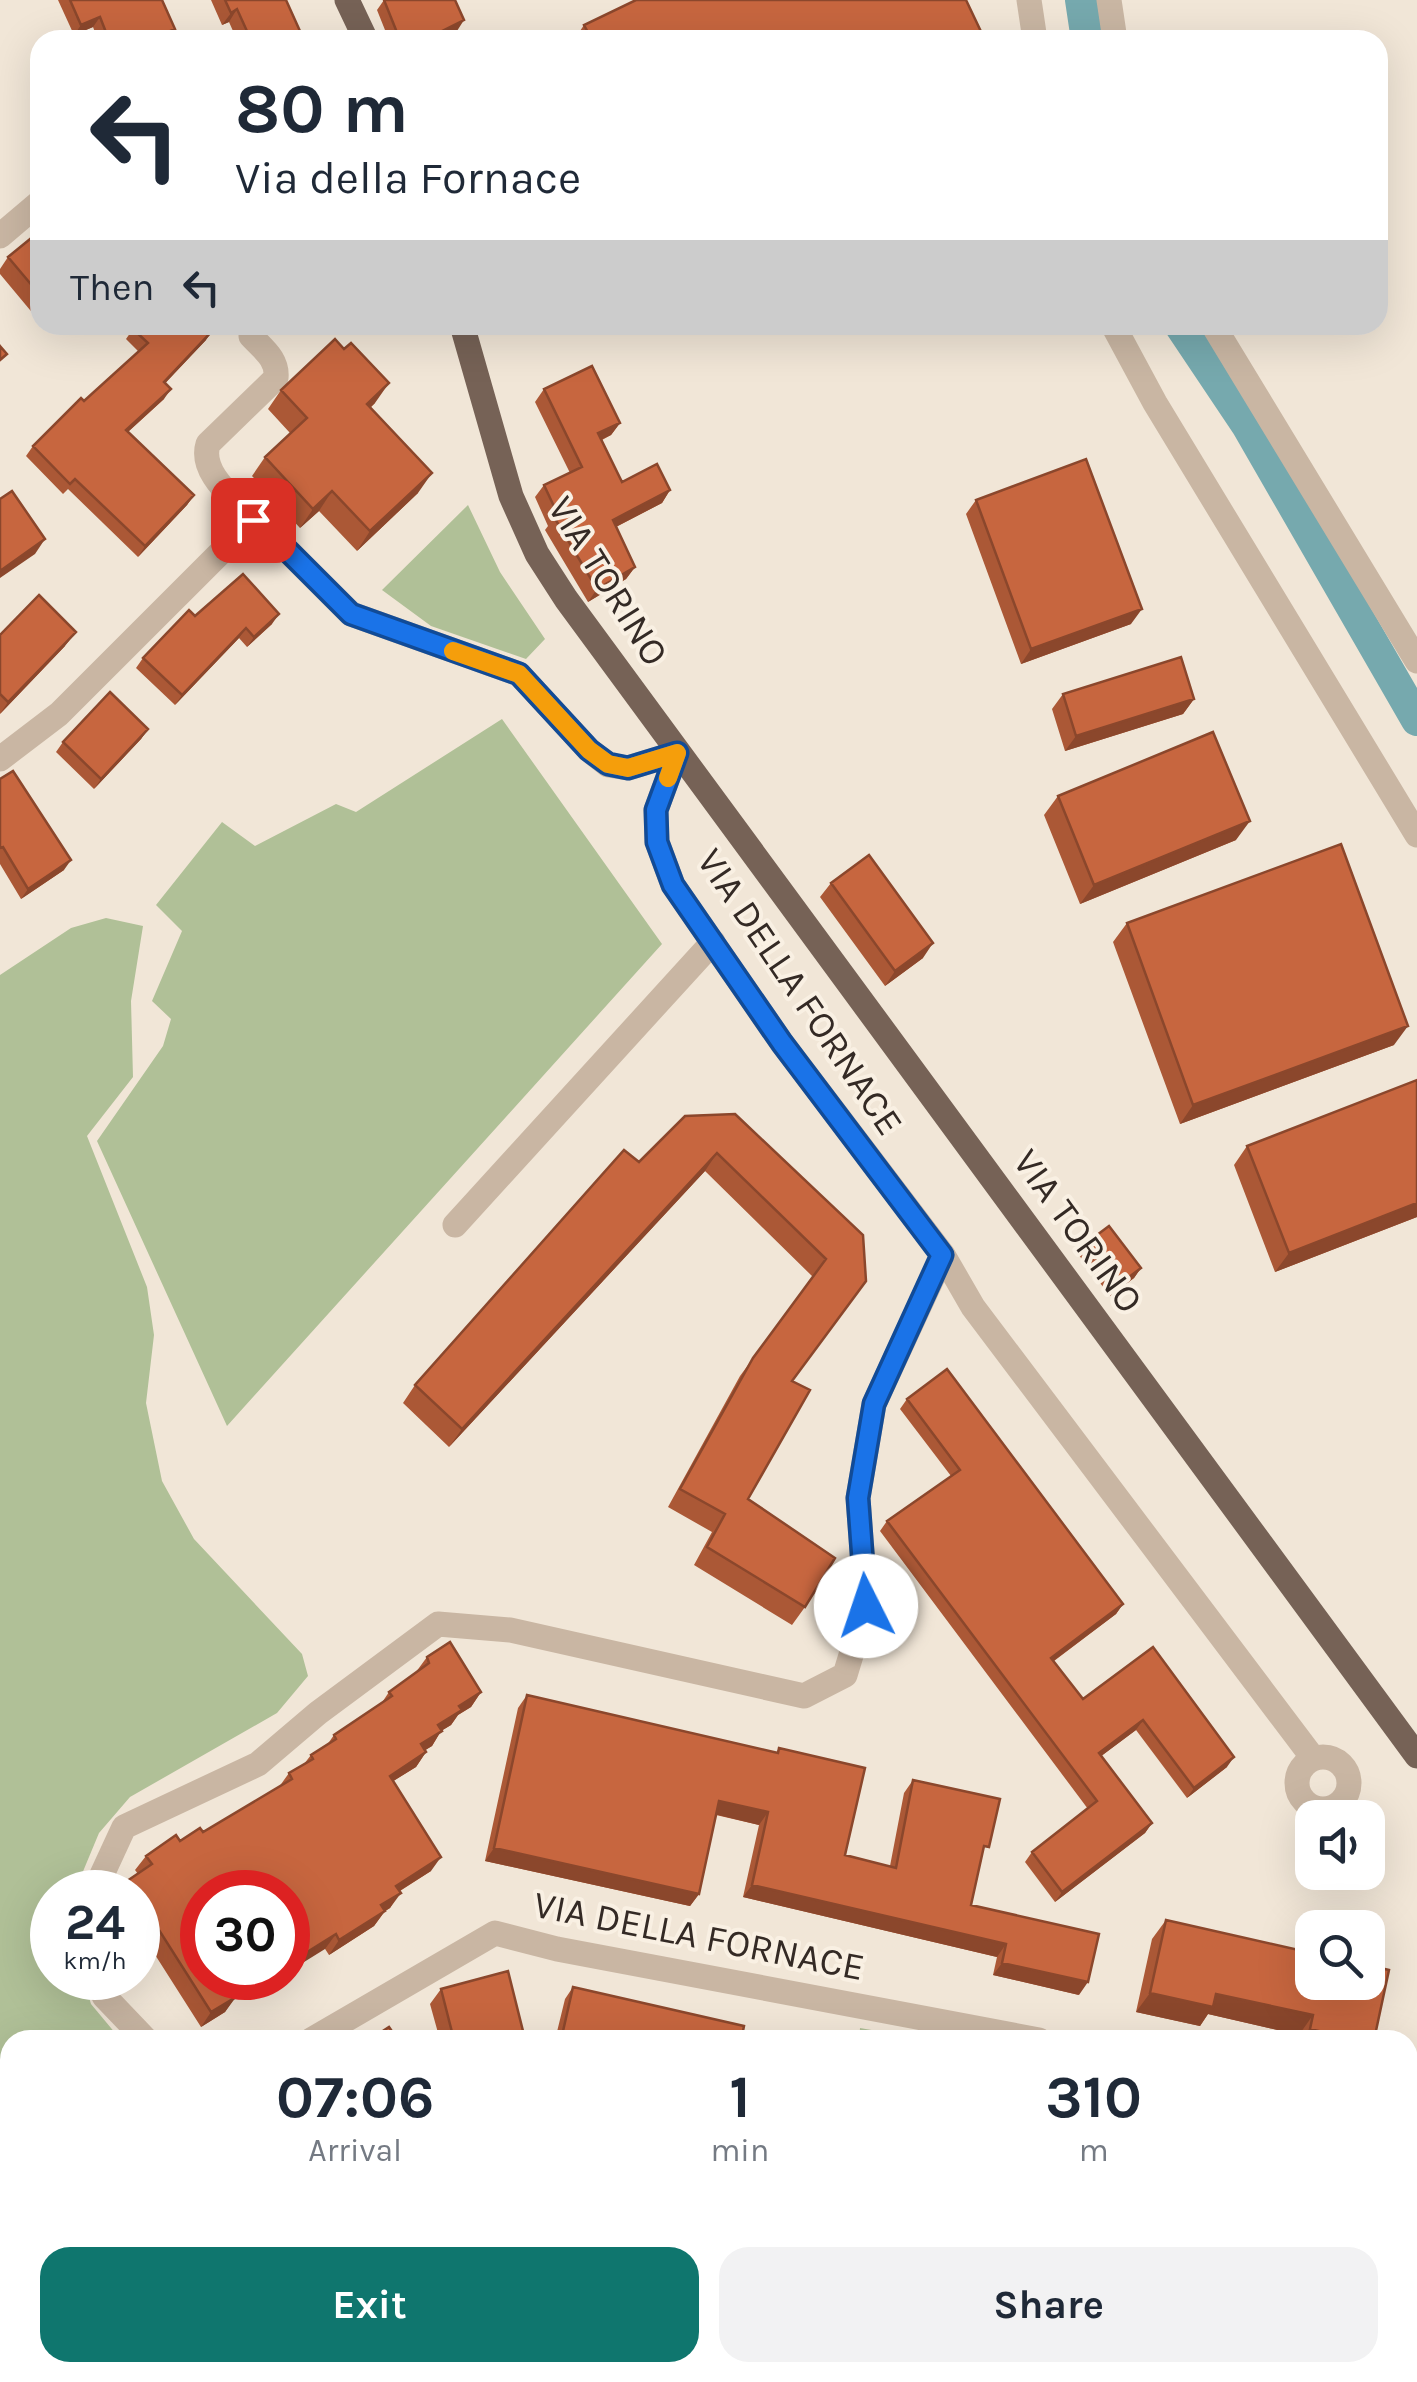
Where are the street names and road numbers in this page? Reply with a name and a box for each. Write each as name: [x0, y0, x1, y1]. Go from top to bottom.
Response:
street label: VIA TORINO: [538, 488, 678, 674]
street label: VIA DELLA FORNACE: [687, 840, 913, 1144]
street label: VIA TORINO: [1004, 1141, 1152, 1321]
street label: VIA DELLA FORNACE: [530, 1882, 868, 1990]

